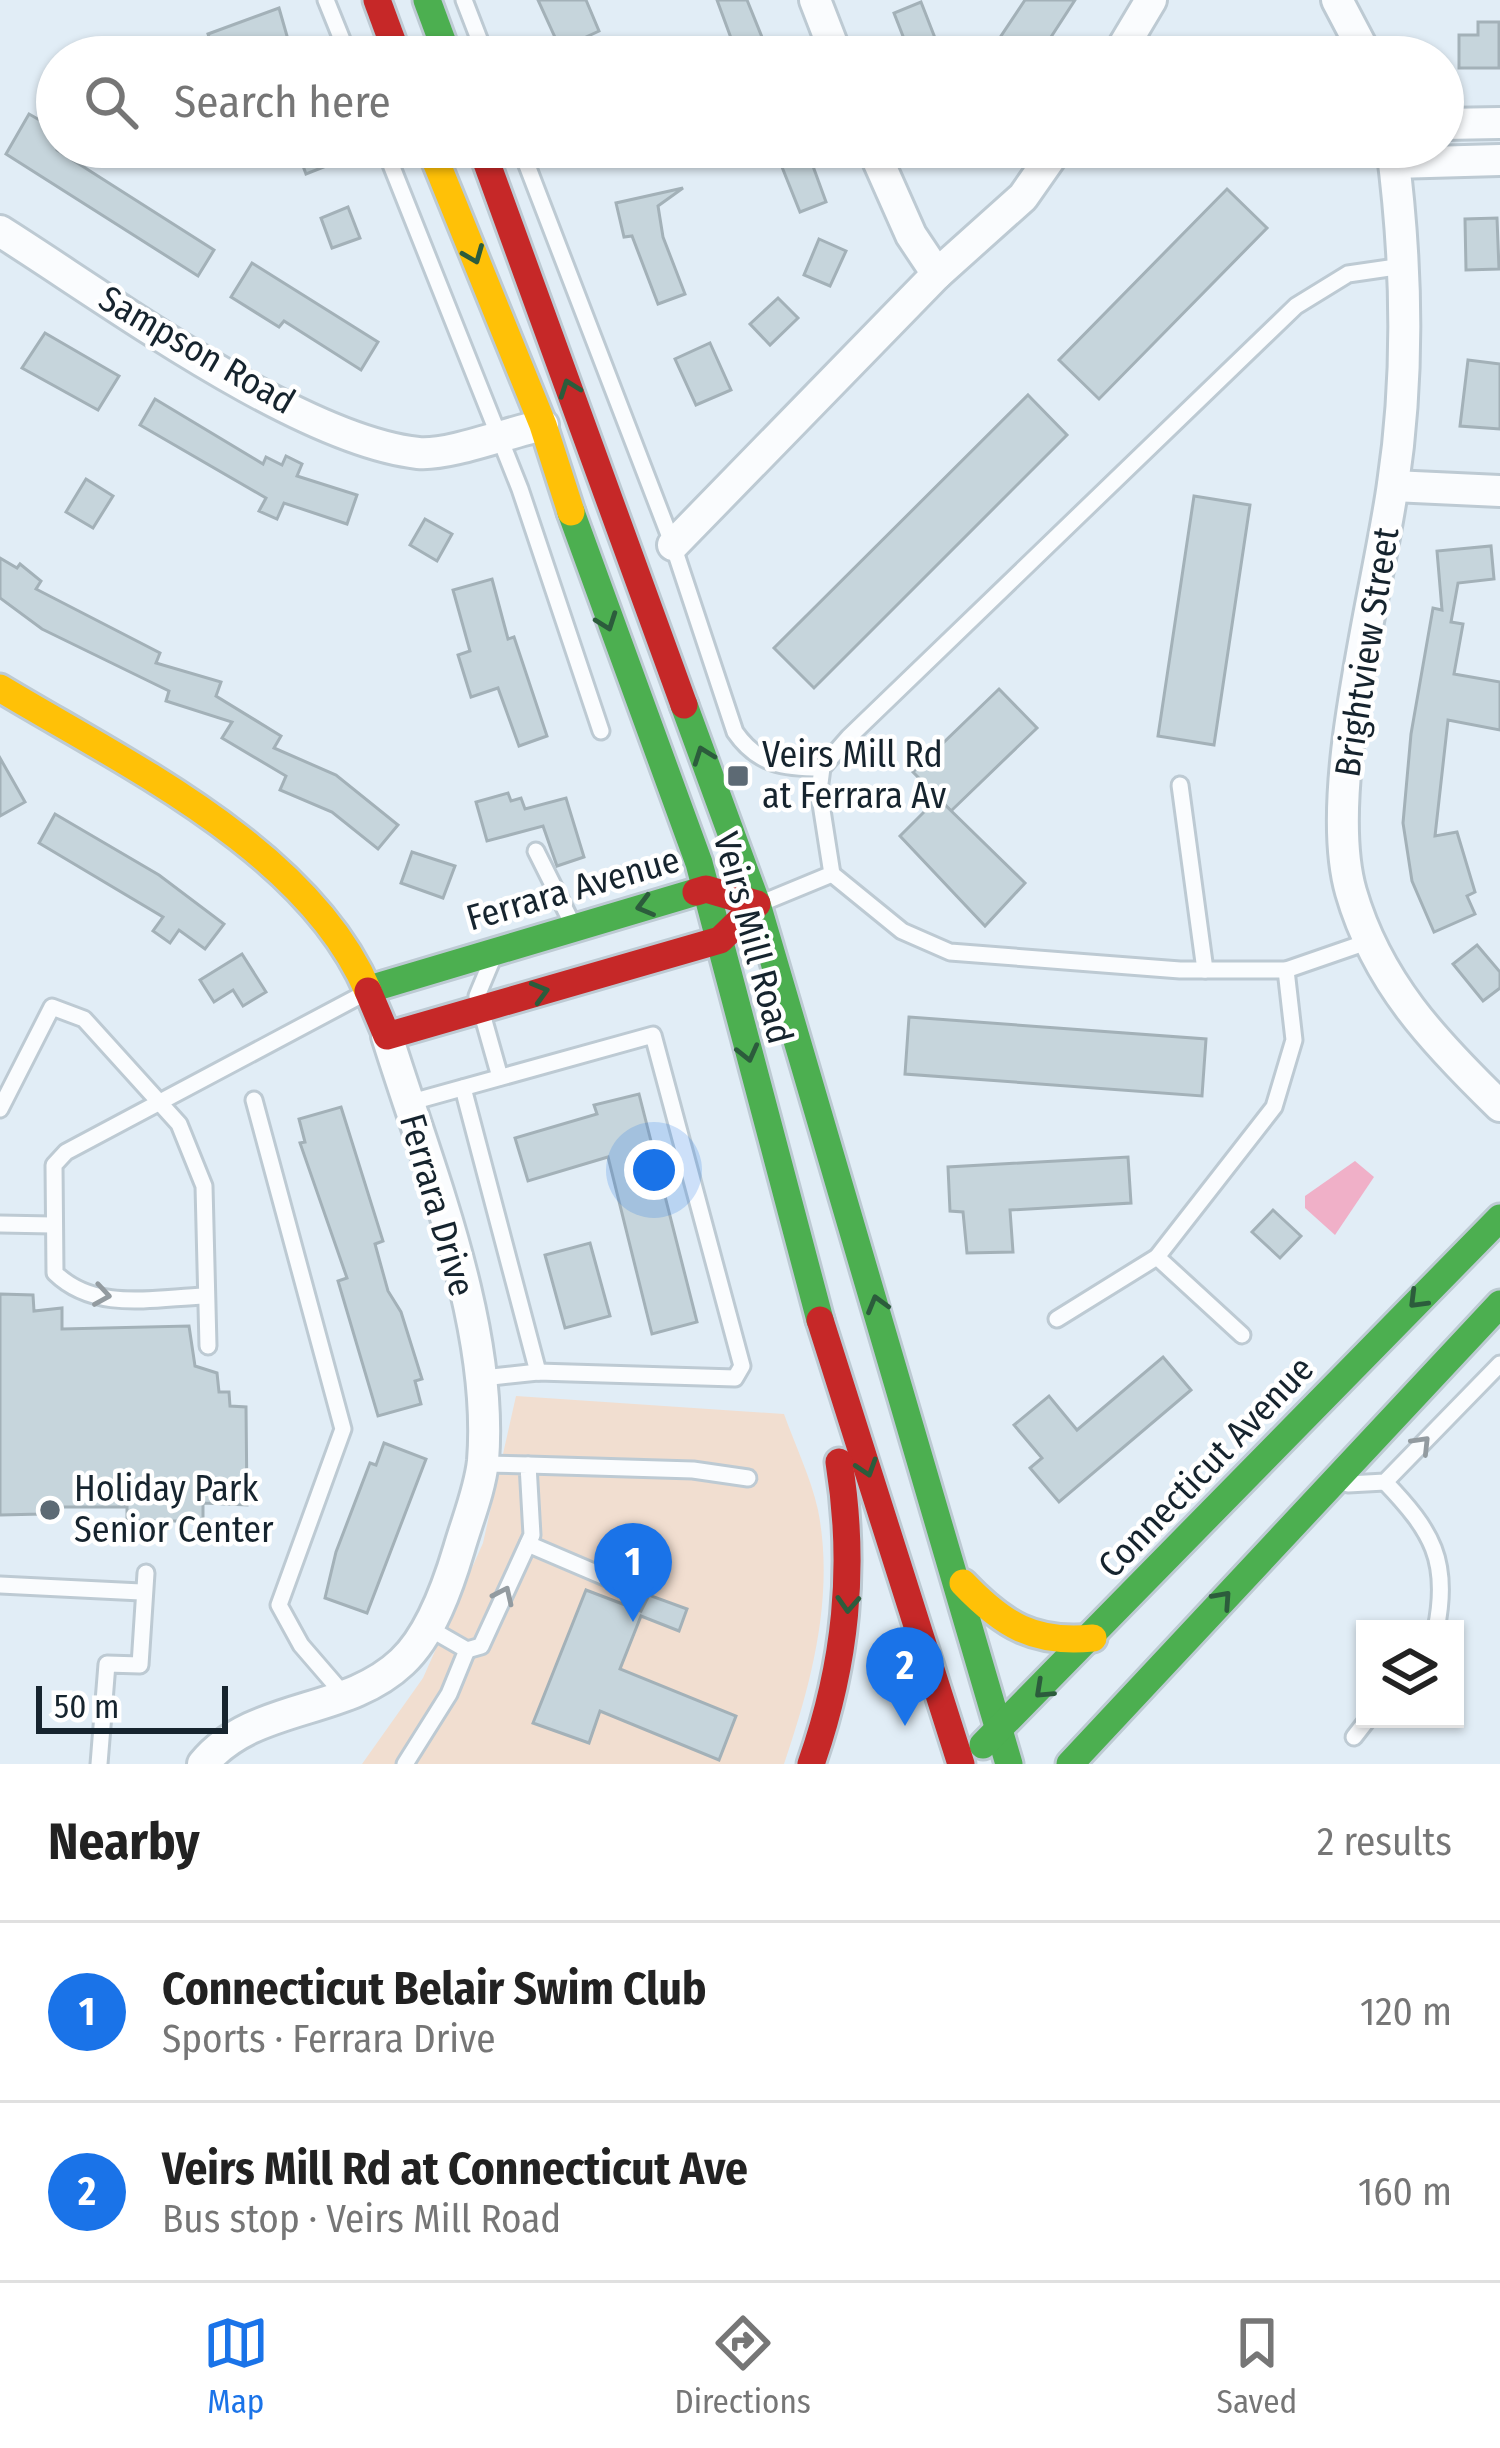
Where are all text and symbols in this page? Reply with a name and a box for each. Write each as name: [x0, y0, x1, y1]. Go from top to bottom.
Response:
search box: [36, 36, 1464, 168]
icon: search: [78, 69, 144, 135]
text: Search here: [174, 75, 391, 129]
one-way arrow: [460, 244, 484, 265]
street label: Sampson Road: [91, 276, 303, 424]
one-way arrow: [559, 379, 583, 400]
street label: Brightview Street: [1326, 524, 1409, 780]
one-way arrow: [593, 610, 617, 631]
place label: Veirs Mill Rd at Ferrara Av: [762, 733, 946, 818]
one-way arrow: [693, 745, 717, 766]
marker: Veirs Mill Rd at Ferrara Av: [725, 763, 751, 789]
street label: Veirs Mill Road: [704, 828, 802, 1048]
street label: Ferrara Avenue: [461, 838, 685, 940]
one-way arrow: [635, 891, 655, 916]
one-way arrow: [529, 981, 550, 1006]
one-way arrow: [734, 1043, 759, 1063]
street label: Ferrara Drive: [390, 1109, 484, 1301]
your location: [624, 1140, 684, 1200]
one-way arrow: [92, 1281, 112, 1307]
one-way arrow: [1410, 1286, 1432, 1308]
one-way arrow: [866, 1294, 891, 1315]
street label: Connecticut Avenue: [1089, 1347, 1323, 1587]
one-way arrow: [1408, 1436, 1430, 1458]
one-way arrow: [853, 1457, 878, 1478]
place label: Holiday Park Senior Center: [74, 1467, 274, 1552]
marker: Holiday Park Senior Center: [37, 1497, 63, 1523]
pin: 1: [594, 1523, 672, 1622]
one-way arrow: [490, 1585, 514, 1607]
one-way arrow: [1209, 1591, 1230, 1612]
one-way arrow: [835, 1595, 861, 1613]
map controls: [1356, 1620, 1464, 1728]
button: layers: [1356, 1620, 1464, 1728]
pin: 2: [866, 1627, 944, 1726]
one-way arrow: [1035, 1676, 1057, 1698]
scale bar: [36, 1680, 228, 1733]
text: 50 m: [54, 1687, 119, 1727]
text: Nearby: [48, 1811, 200, 1873]
text: 2 results: [1317, 1819, 1452, 1865]
text: Connecticut Belair Swim Club: [162, 1962, 706, 2016]
text: 1: [79, 1989, 95, 2035]
text: 120 m: [1360, 1989, 1452, 2035]
text: Sports · Ferrara Drive: [162, 2016, 496, 2062]
text: Veirs Mill Rd at Connecticut Ave: [162, 2142, 748, 2196]
text: 2: [78, 2169, 96, 2215]
text: 160 m: [1358, 2169, 1452, 2215]
text: Bus stop · Veirs Mill Road: [162, 2196, 561, 2242]
tab: Map: [203, 2310, 269, 2422]
tab: Directions: [674, 2310, 811, 2422]
tab: Saved: [1217, 2310, 1297, 2422]

